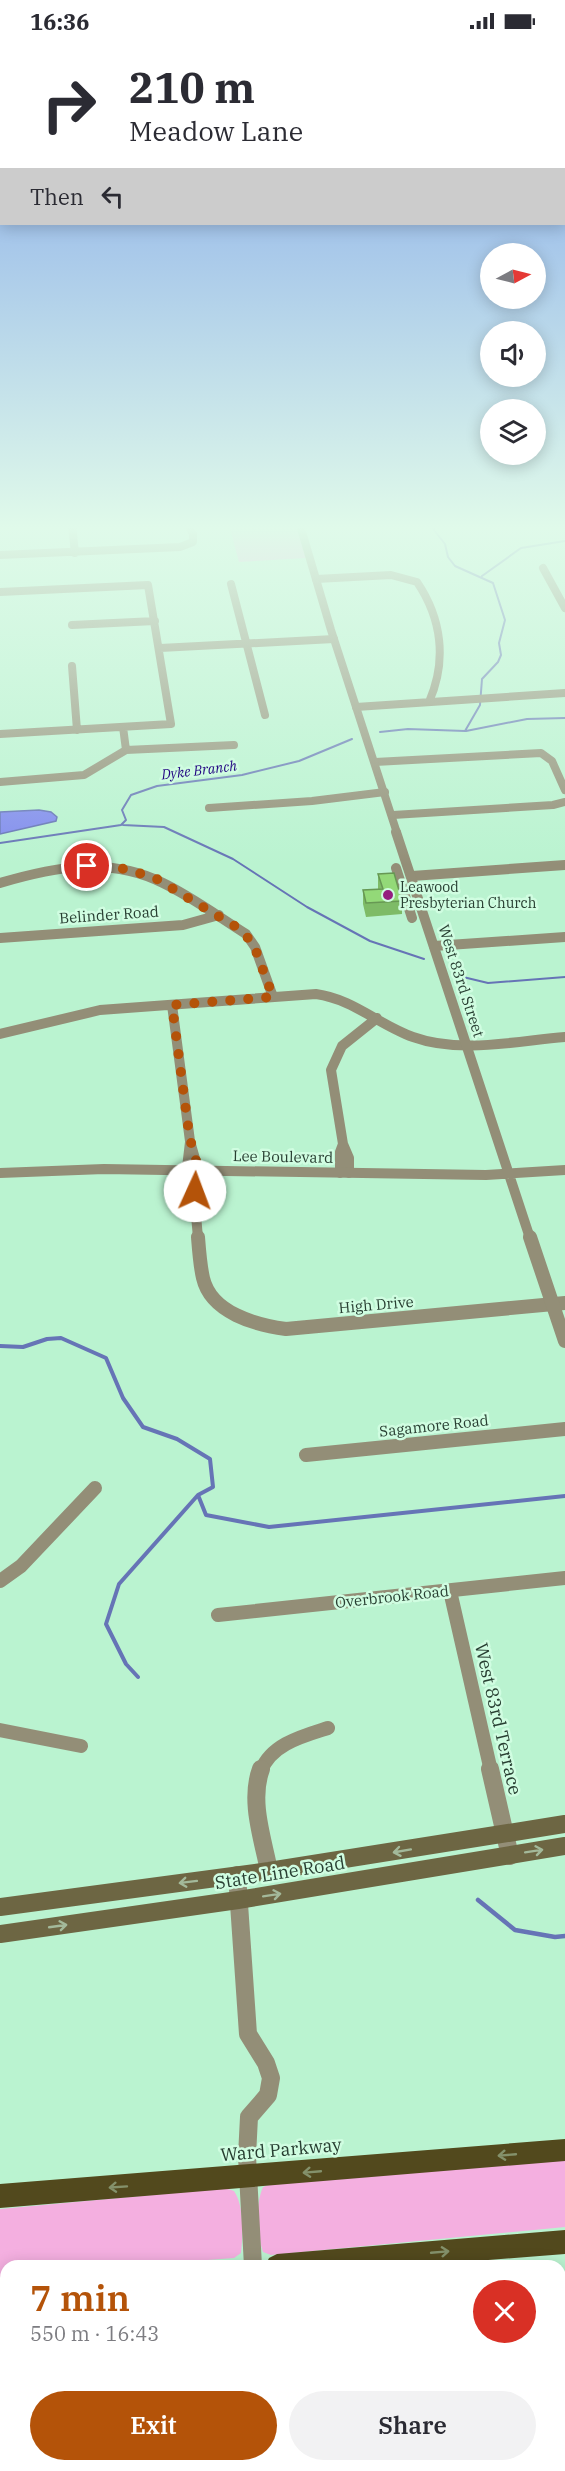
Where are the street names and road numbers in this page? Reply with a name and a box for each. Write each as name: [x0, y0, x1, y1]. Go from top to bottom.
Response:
street label: Belinder Road: [58, 902, 159, 927]
street label: West 83rd Street: [434, 922, 489, 1040]
street label: Lee Boulevard: [233, 1146, 333, 1167]
street label: High Drive: [338, 1292, 414, 1317]
street label: Sagamore Road: [378, 1410, 490, 1441]
street label: Overbrook Road: [334, 1581, 450, 1612]
street label: West 83rd Terrace: [470, 1641, 527, 1797]
street label: State Line Road: [213, 1851, 347, 1894]
street label: Ward Parkway: [219, 2133, 343, 2166]

